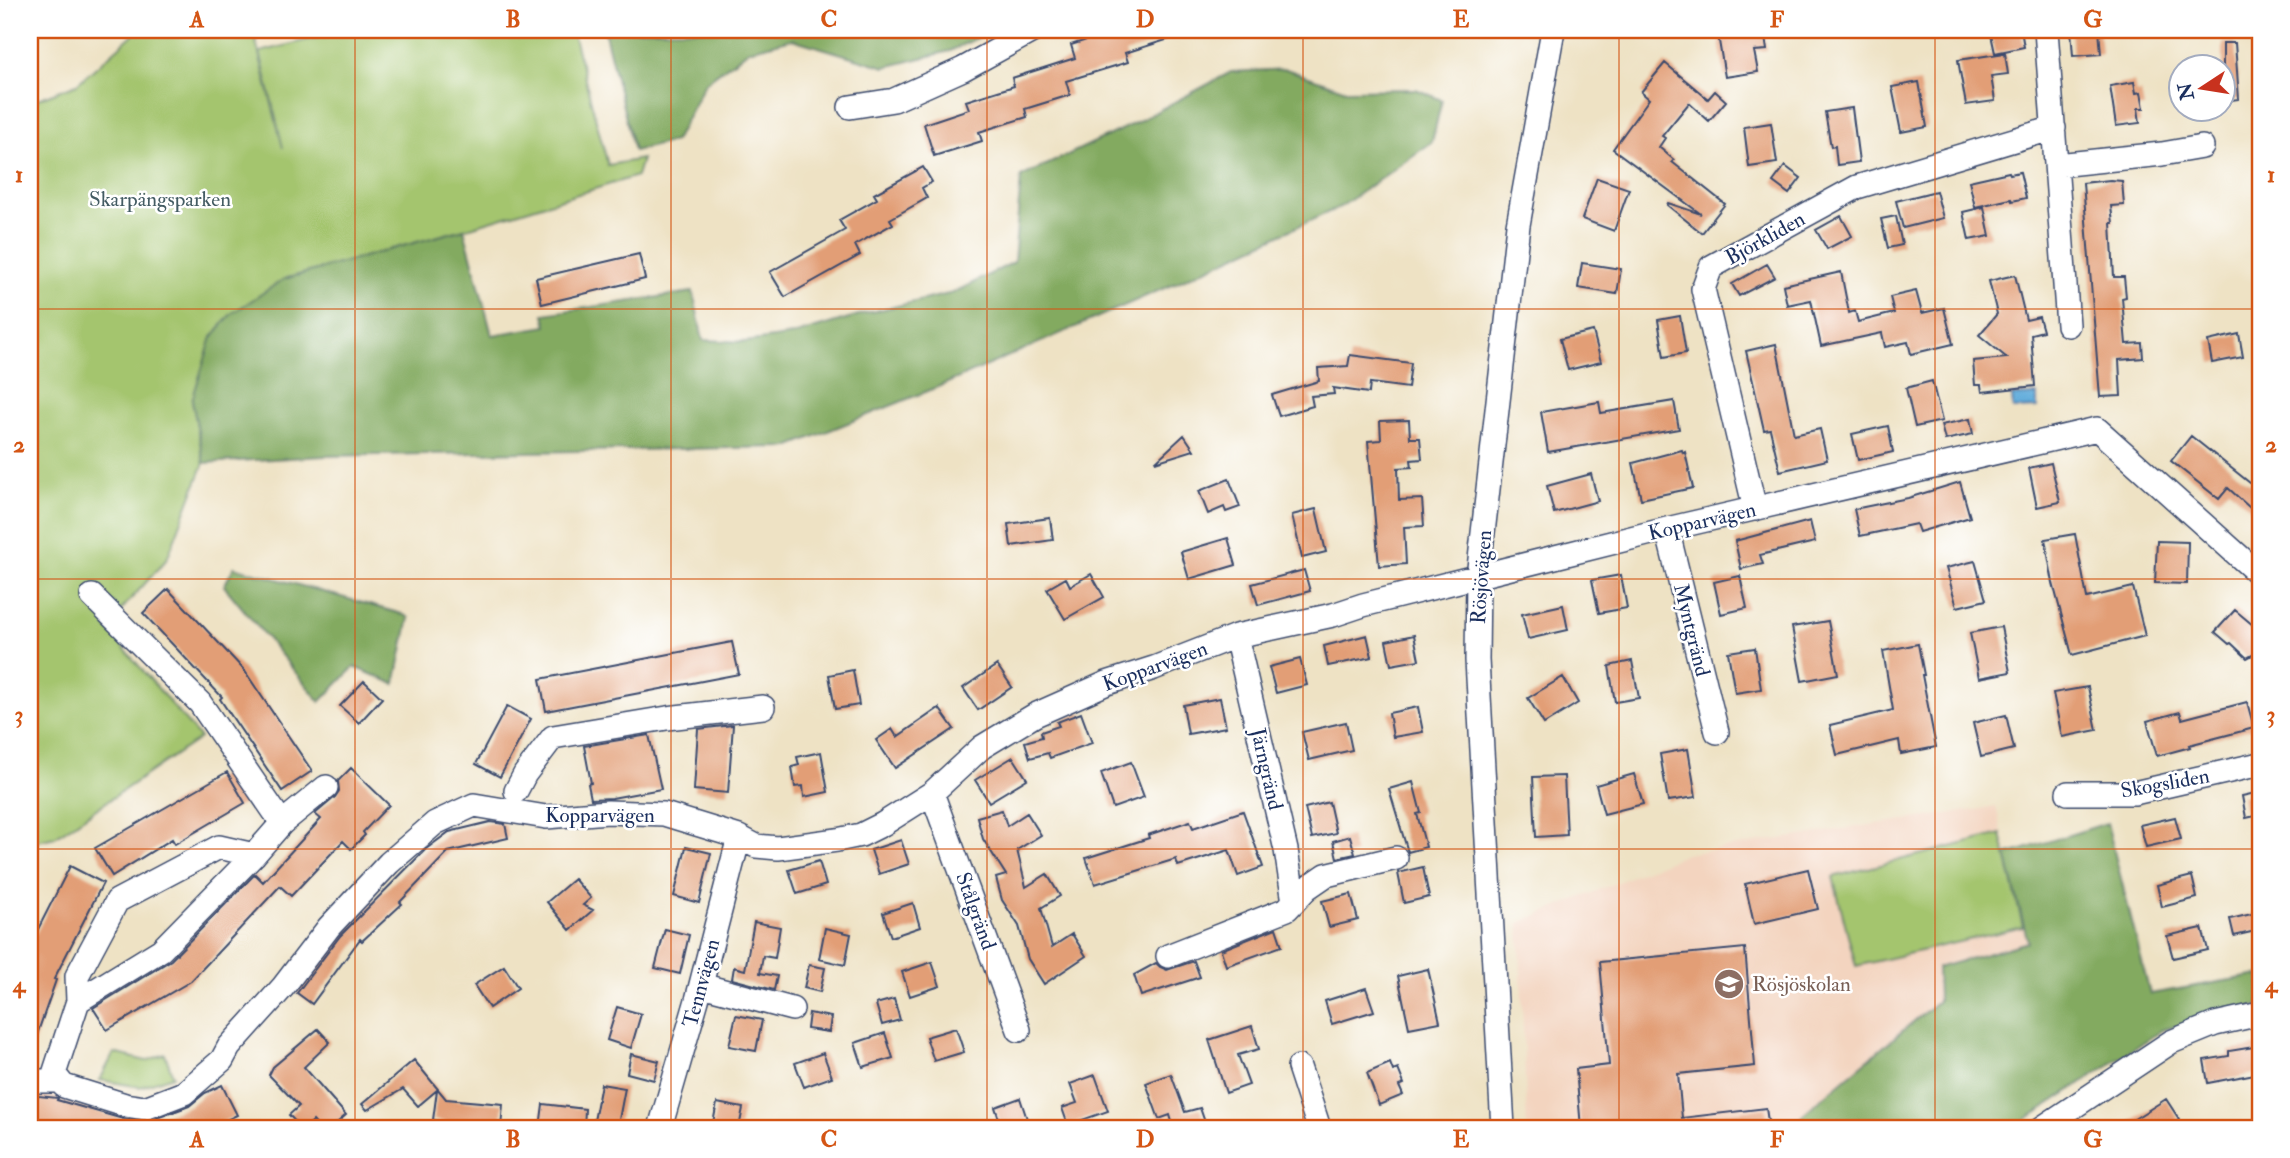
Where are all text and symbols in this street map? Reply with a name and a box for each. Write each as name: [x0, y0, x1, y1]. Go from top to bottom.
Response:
text: A: [189, 5, 205, 34]
text: B: [505, 5, 521, 34]
text: C: [821, 5, 837, 34]
text: D: [1136, 5, 1154, 34]
text: E: [1453, 5, 1470, 34]
text: F: [1770, 5, 1785, 34]
text: G: [2083, 5, 2103, 34]
north arrow: [2168, 52, 2238, 122]
text: N: [2173, 80, 2200, 103]
text: 1: [15, 160, 23, 189]
text: 1: [2267, 160, 2275, 189]
park label: Skarpängsparken: [89, 186, 231, 213]
street label: Björkliden: [1721, 205, 1810, 271]
text: 2: [13, 430, 25, 459]
text: 2: [2265, 430, 2277, 459]
street label: Kopparvägen: [1646, 496, 1759, 547]
street label: Rösjövägen: [1465, 529, 1498, 625]
street label: Myntgränd: [1667, 581, 1716, 680]
street label: Kopparvägen: [1099, 635, 1212, 698]
text: 3: [15, 700, 23, 729]
text: 3: [2267, 700, 2275, 729]
street label: Järngränd: [1244, 725, 1289, 813]
street label: Skogsliden: [2119, 762, 2212, 805]
street label: Kopparvägen: [545, 802, 655, 829]
street label: Stålgränd: [949, 869, 1002, 954]
street label: Tennvägen: [677, 936, 726, 1030]
school or university icon: Rösjöskolan: [1712, 967, 1746, 1001]
text: 4: [12, 970, 27, 999]
text: 4: [2264, 970, 2279, 999]
place label: Rösjöskolan: [1752, 971, 1851, 998]
text: A: [189, 1125, 205, 1154]
text: B: [505, 1125, 521, 1154]
text: C: [821, 1125, 837, 1154]
text: D: [1136, 1125, 1154, 1154]
text: E: [1453, 1125, 1470, 1154]
text: F: [1770, 1125, 1785, 1154]
text: G: [2083, 1125, 2103, 1154]

